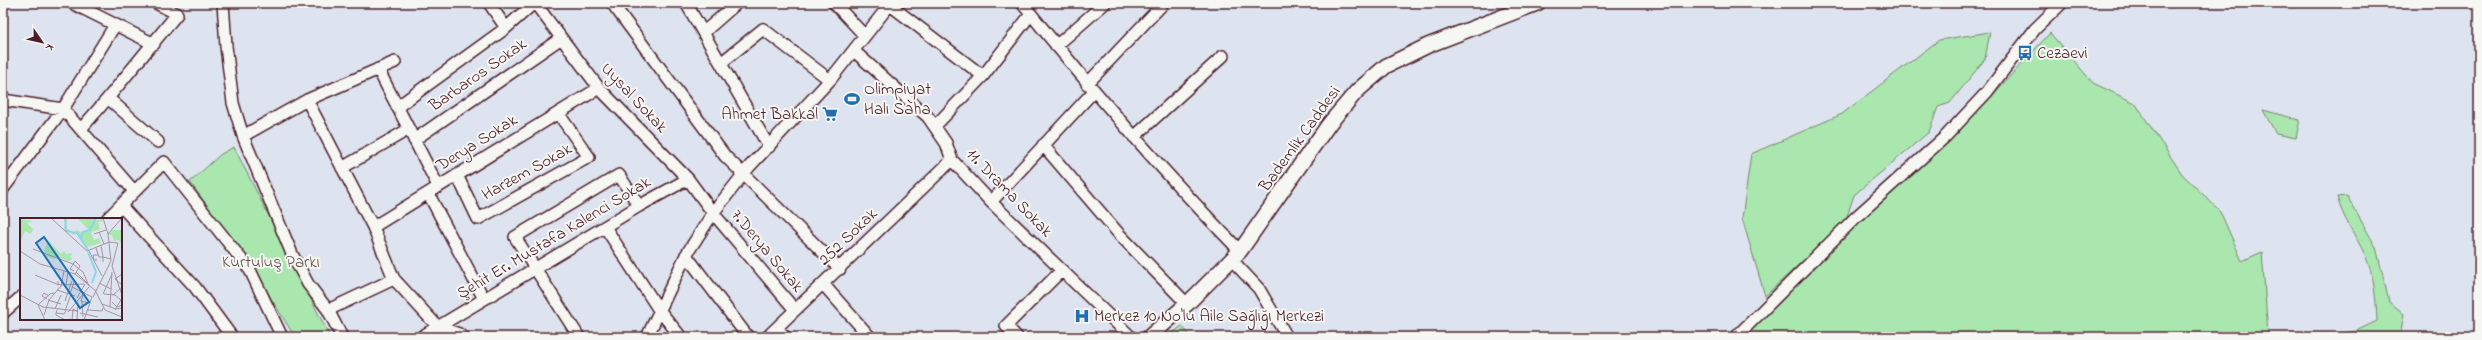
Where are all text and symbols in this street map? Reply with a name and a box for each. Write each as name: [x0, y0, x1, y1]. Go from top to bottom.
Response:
north arrow: [22, 22, 62, 62]
street label: Barbaros Sokak: [423, 32, 532, 119]
text: K: [41, 40, 58, 54]
place label: Cezaevi: [2037, 41, 2088, 66]
bus stop icon: Cezaevi: [2016, 44, 2034, 62]
street label: Uysal Sokak: [594, 57, 674, 140]
place label: Olimpiyat Halı Saha: [864, 77, 931, 122]
street label: Bademlik Caddesi: [1252, 81, 1347, 198]
sports icon: Olimpiyat Halı Saha: [843, 90, 861, 108]
place label: Ahmet Bakkal: [721, 102, 818, 127]
supermarket icon: Ahmet Bakkal: [821, 105, 839, 123]
street label: Derya Sokak: [431, 108, 523, 179]
street label: Harzem Sokak: [477, 137, 577, 207]
street label: 11. Drama Sokak: [960, 143, 1058, 244]
street label: Şehit Er. Mustafa Kalenci Sokak: [452, 170, 656, 306]
street label: 252 Sokak: [813, 202, 884, 272]
street label: 7.Derya Sokak: [724, 204, 810, 299]
inset map: [20, 218, 122, 320]
park label: Kurtuluş Parkı: [222, 250, 320, 275]
place label: Merkez 10 No'lu Aile Sağlığı Merkezi: [1094, 304, 1324, 331]
hospital icon: Merkez 10 No'lu Aile Sağlığı Merkezi: [1073, 307, 1091, 325]

